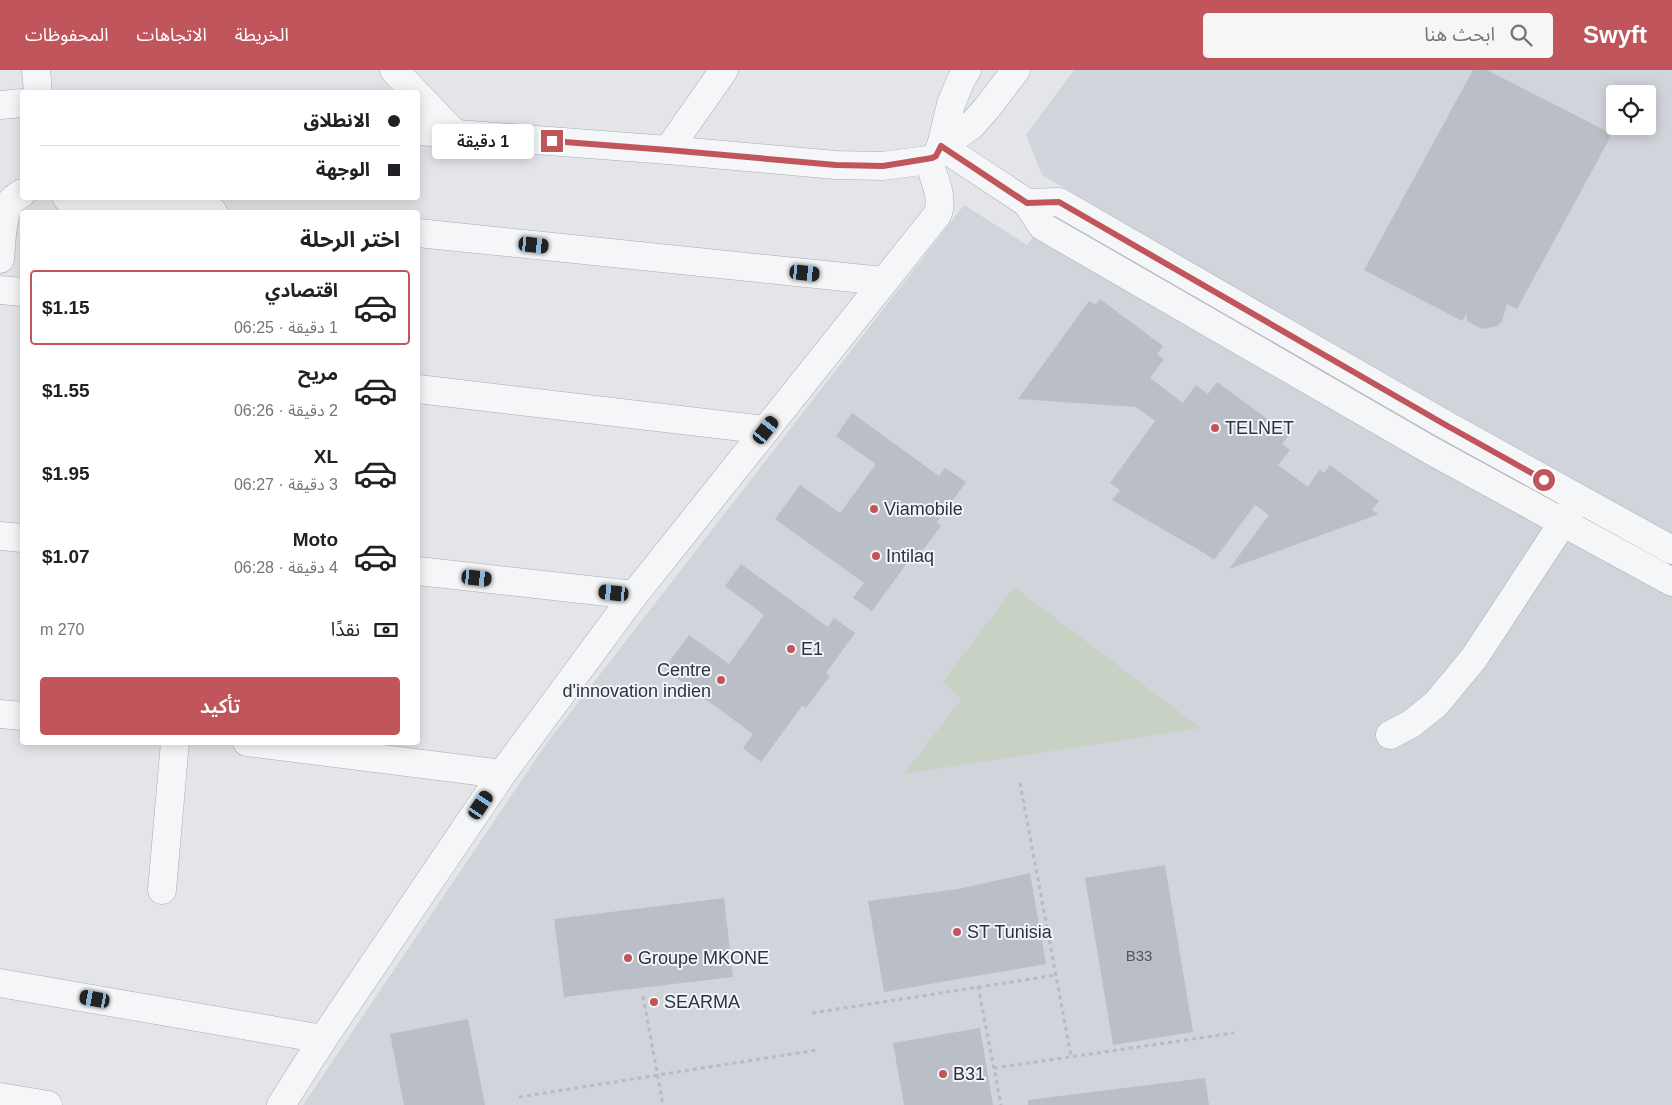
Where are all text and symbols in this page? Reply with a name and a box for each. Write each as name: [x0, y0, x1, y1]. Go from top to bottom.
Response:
search box: [1203, 13, 1553, 58]
icon: search: [1507, 21, 1535, 49]
text: Swyft: [1583, 21, 1647, 48]
text: ابحث هنا: [1424, 24, 1495, 45]
text: المحفوظات: [25, 25, 109, 45]
text: الاتجاهات: [137, 25, 207, 45]
text: الخريطة: [235, 25, 289, 45]
map controls: [1606, 85, 1656, 135]
button: locate: [1606, 85, 1656, 135]
text: الانطلاق: [304, 110, 370, 131]
callout: 1 دقيقة: [432, 124, 534, 158]
route end: [541, 130, 563, 152]
text: 1 دقيقة: [457, 133, 509, 150]
text: الوجهة: [316, 159, 370, 180]
text: اختر الرحلة: [300, 227, 400, 252]
car: [518, 236, 549, 254]
car: [789, 264, 820, 282]
text: اقتصادي: [265, 280, 338, 301]
icon: car: [353, 285, 398, 330]
text: $1.15: [42, 297, 90, 318]
text: 1 دقيقة · 06:25: [234, 319, 338, 336]
text: مريح: [298, 363, 338, 384]
icon: car: [353, 368, 398, 413]
text: $1.55: [42, 380, 90, 401]
text: 2 دقيقة · 06:26: [234, 402, 338, 419]
car: [750, 414, 781, 446]
place label: TELNET: [1225, 418, 1294, 438]
marker: TELNET: [1209, 422, 1221, 434]
text: XL: [314, 446, 338, 467]
icon: car: [353, 451, 398, 496]
text: $1.95: [42, 463, 90, 484]
route start: [1533, 469, 1555, 491]
text: 3 دقيقة · 06:27: [234, 476, 338, 493]
place label: Viamobile: [884, 499, 963, 519]
marker: Viamobile: [868, 503, 880, 515]
text: Moto: [293, 529, 338, 550]
icon: car: [353, 534, 398, 579]
text: $1.07: [42, 546, 90, 567]
place label: Intilaq: [886, 546, 934, 566]
marker: Intilaq: [870, 550, 882, 562]
text: 4 دقيقة · 06:28: [234, 559, 338, 576]
car: [461, 569, 492, 587]
car: [598, 584, 629, 602]
icon: cash: [372, 616, 400, 644]
text: نقدًا: [331, 619, 360, 640]
text: 270 m: [40, 621, 84, 638]
place label: E1: [801, 639, 823, 659]
marker: E1: [785, 643, 797, 655]
place label: Centre d'innovation indien: [562, 660, 711, 701]
marker: Centre d'innovation indien: [715, 674, 727, 686]
button: تأكيد: [40, 677, 400, 735]
car: [466, 788, 495, 822]
place label: ST Tunisia: [967, 922, 1053, 942]
marker: ST Tunisia: [951, 926, 963, 938]
house number: B33: [1126, 947, 1152, 964]
place label: Groupe MKONE: [638, 948, 769, 968]
marker: Groupe MKONE: [622, 952, 634, 964]
car: [78, 989, 111, 1009]
place label: SEARMA: [664, 992, 740, 1012]
marker: SEARMA: [648, 996, 660, 1008]
place label: B31: [953, 1064, 985, 1084]
marker: B31: [937, 1068, 949, 1080]

